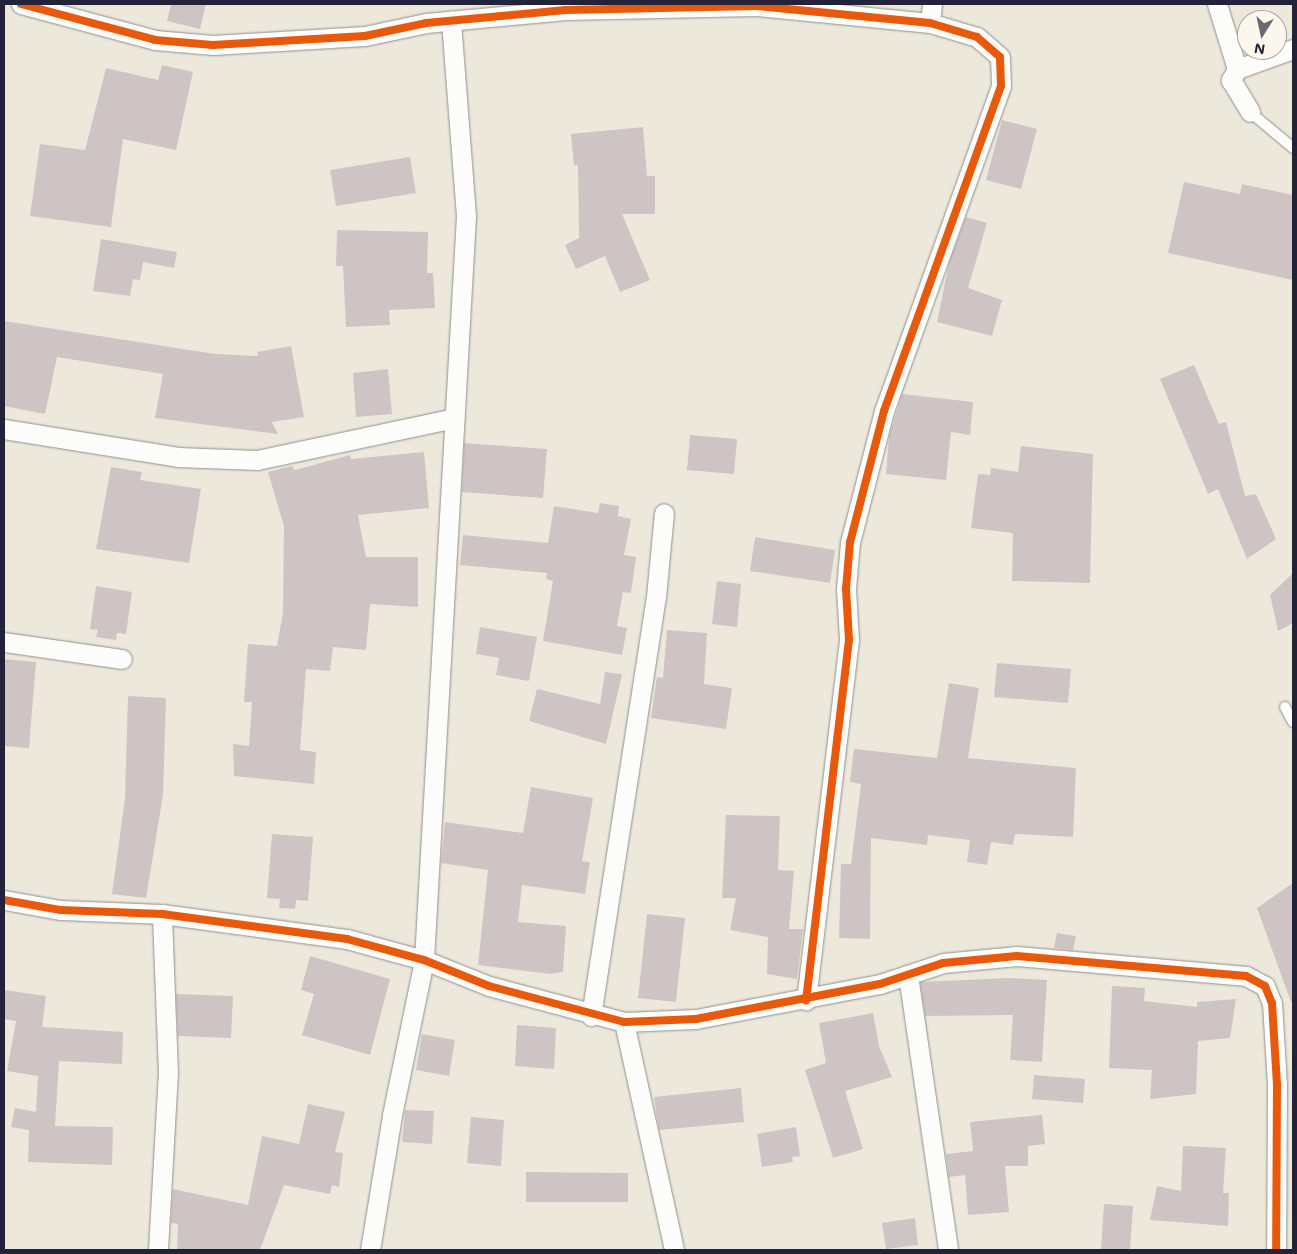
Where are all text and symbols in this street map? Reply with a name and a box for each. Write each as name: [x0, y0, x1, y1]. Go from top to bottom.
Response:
north arrow: [1237, 10, 1287, 60]
text: N: [1253, 39, 1266, 60]

